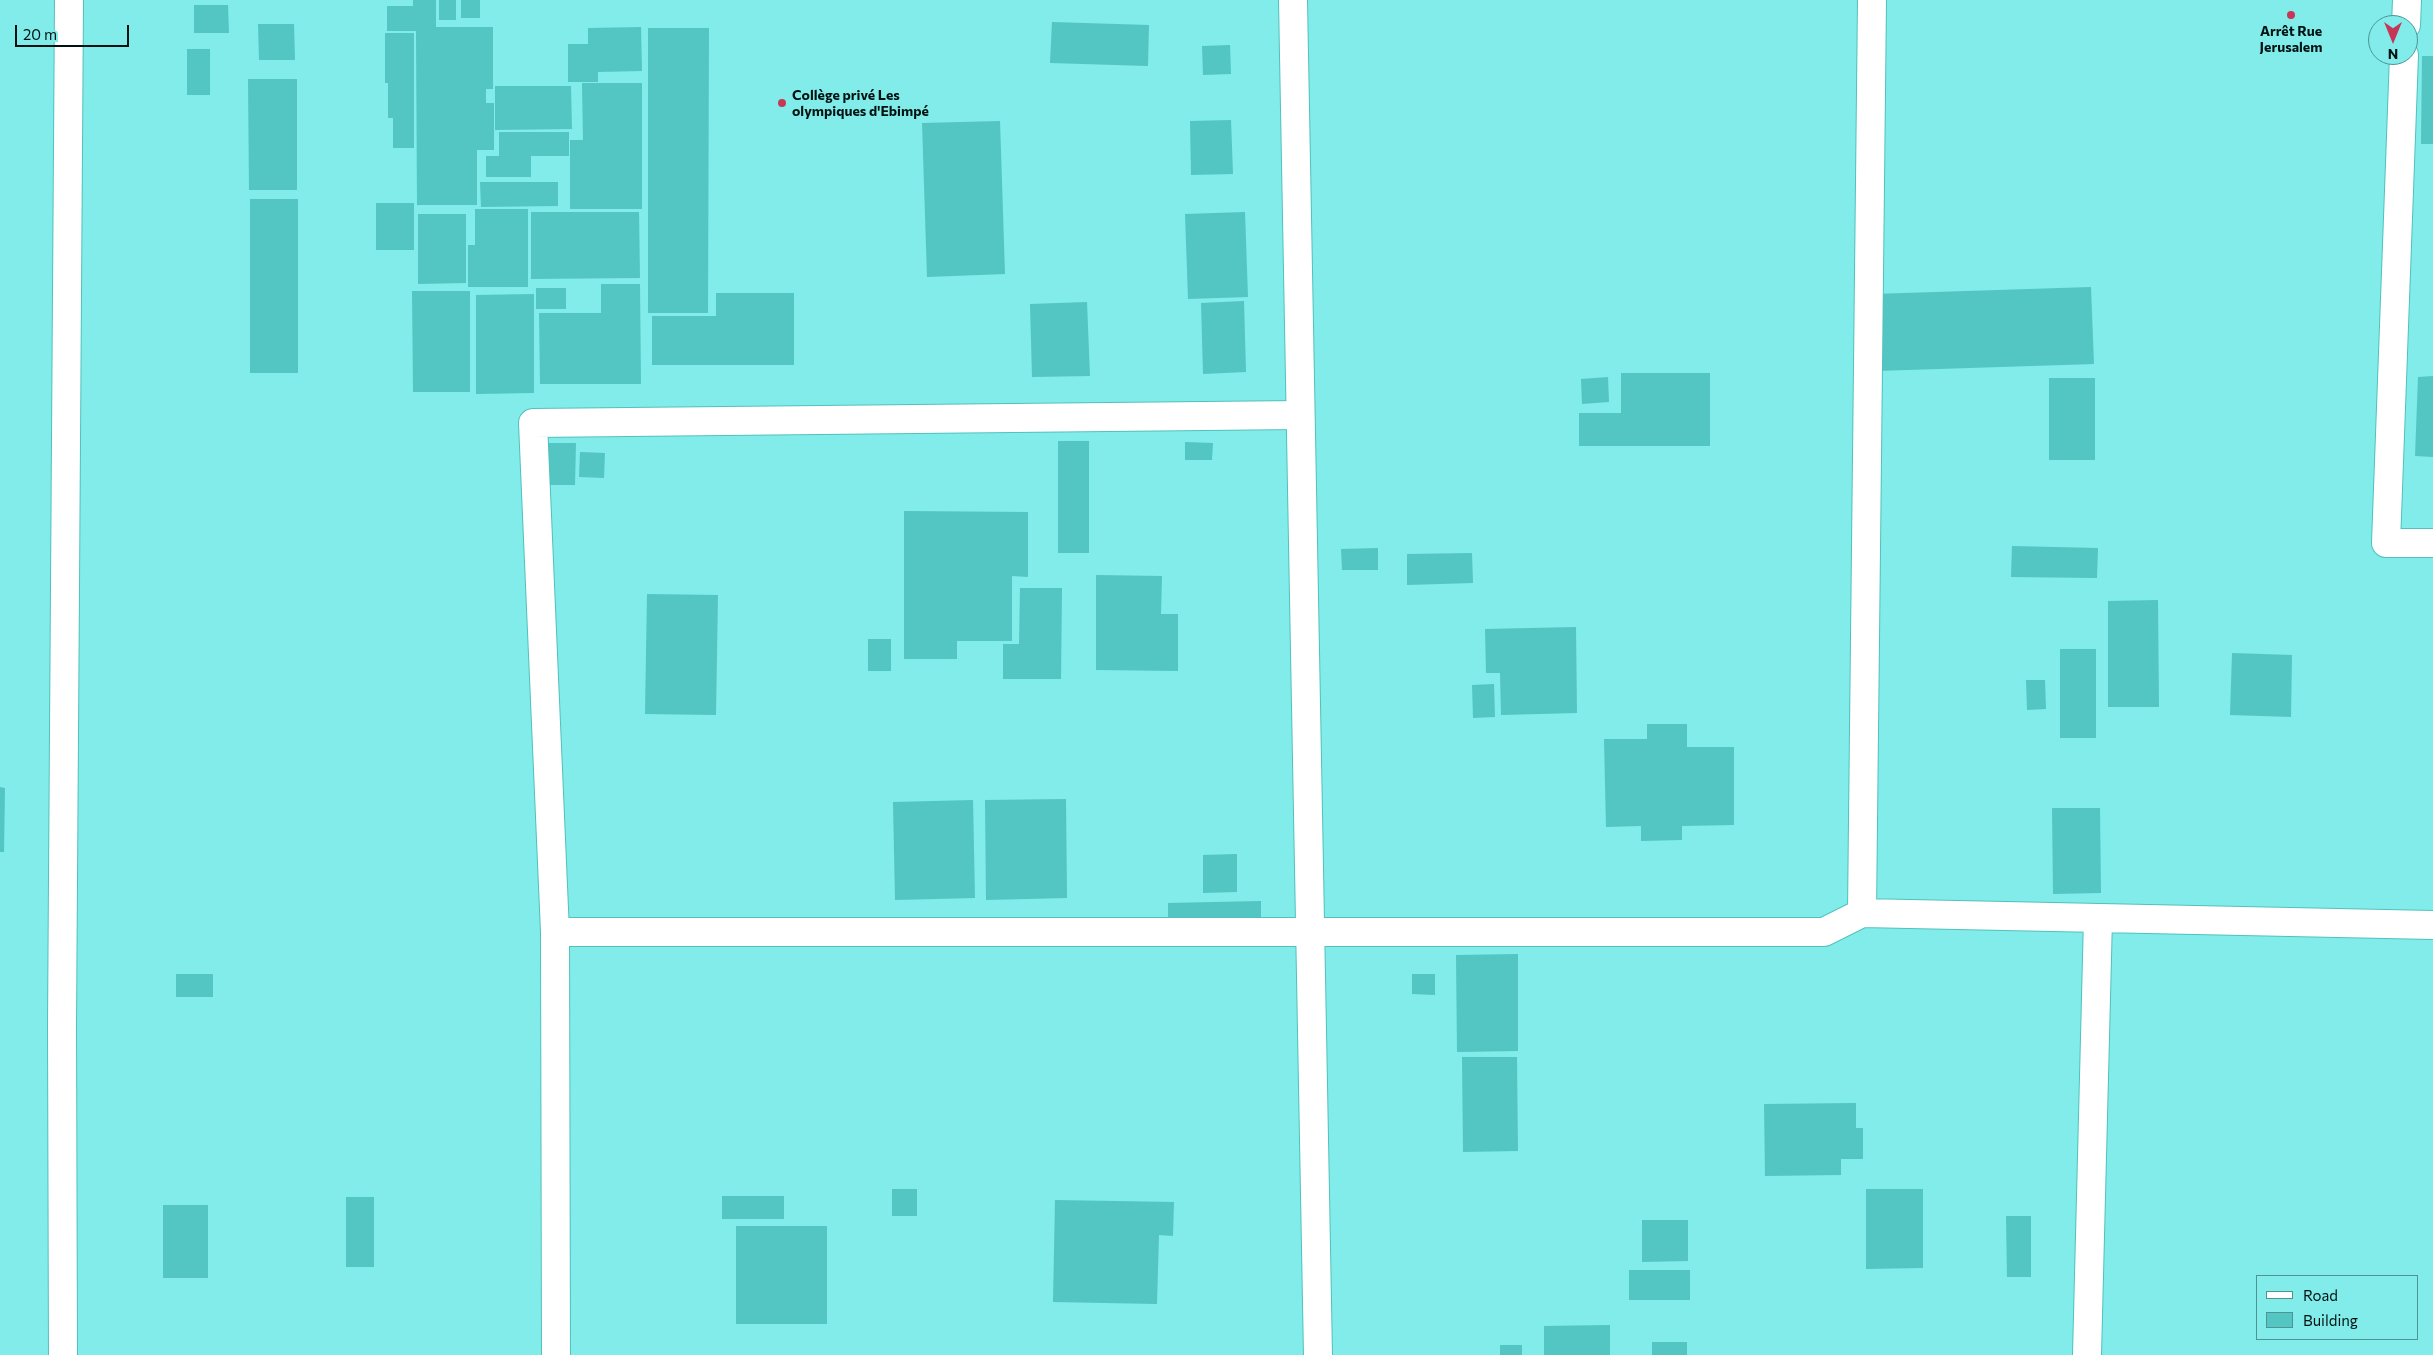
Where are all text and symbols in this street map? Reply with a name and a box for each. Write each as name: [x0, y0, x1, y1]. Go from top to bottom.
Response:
marker: Arrêt Rue Jerusalem: [2285, 9, 2297, 21]
scale bar: [18, 15, 131, 47]
north arrow: [2368, 15, 2418, 65]
place label: Arrêt Rue Jerusalem: [2260, 23, 2322, 56]
text: 20 m: [23, 25, 57, 43]
text: N: [2388, 46, 2398, 63]
place label: Collège privé Les olympiques d'Ebimpé: [792, 87, 929, 120]
marker: Collège privé Les olympiques d'Ebimpé: [776, 97, 788, 109]
legend: [2256, 1275, 2418, 1340]
text: Road: [2303, 1286, 2338, 1304]
text: Building: [2303, 1311, 2358, 1329]

